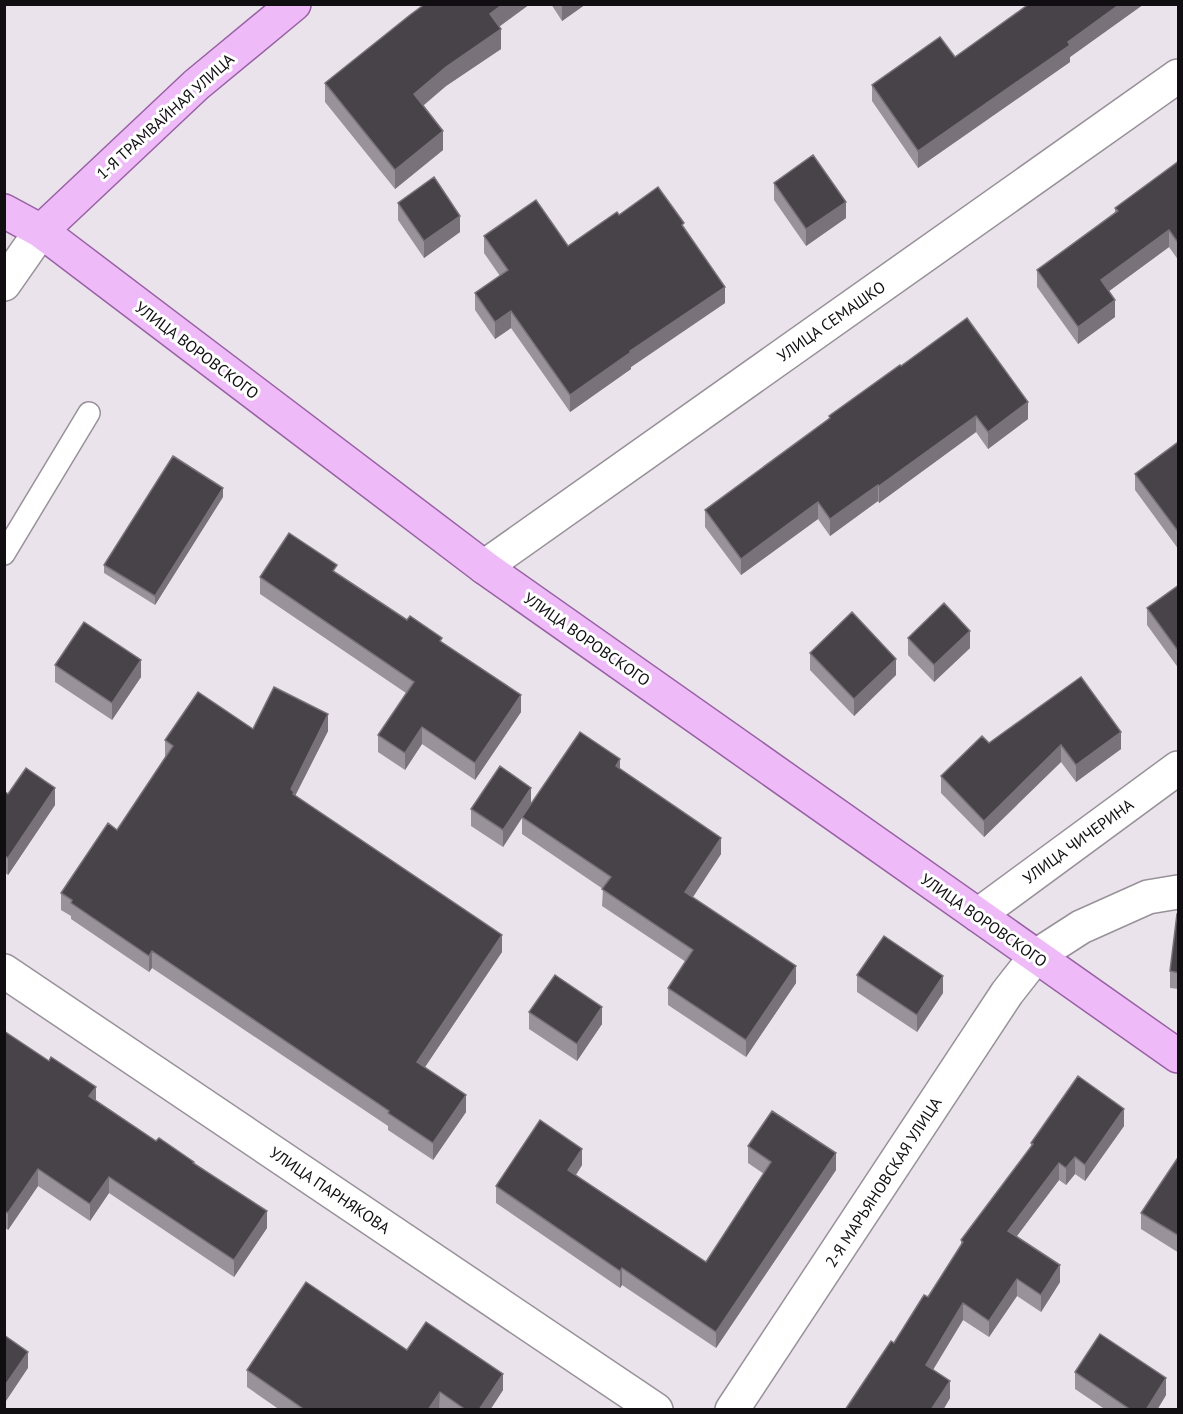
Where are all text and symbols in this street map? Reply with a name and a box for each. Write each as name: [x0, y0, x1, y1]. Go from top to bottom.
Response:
street label: 1-Я ТРАМВАЙНАЯ УЛИЦА: [92, 48, 238, 183]
street label: УЛИЦА СЕМАШКО: [773, 276, 889, 366]
street label: УЛИЦА ВОРОВСКОГО: [131, 297, 263, 403]
street label: УЛИЦА ВОРОВСКОГО: [520, 588, 654, 690]
street label: УЛИЦА ЧИЧЕРИНА: [1019, 794, 1138, 888]
street label: УЛИЦА ВОРОВСКОГО: [917, 869, 1051, 971]
street label: 2-Я МАРЬЯНОВСКАЯ УЛИЦА: [821, 1093, 946, 1271]
street label: УЛИЦА ПАРНЯКОВА: [266, 1142, 395, 1238]

